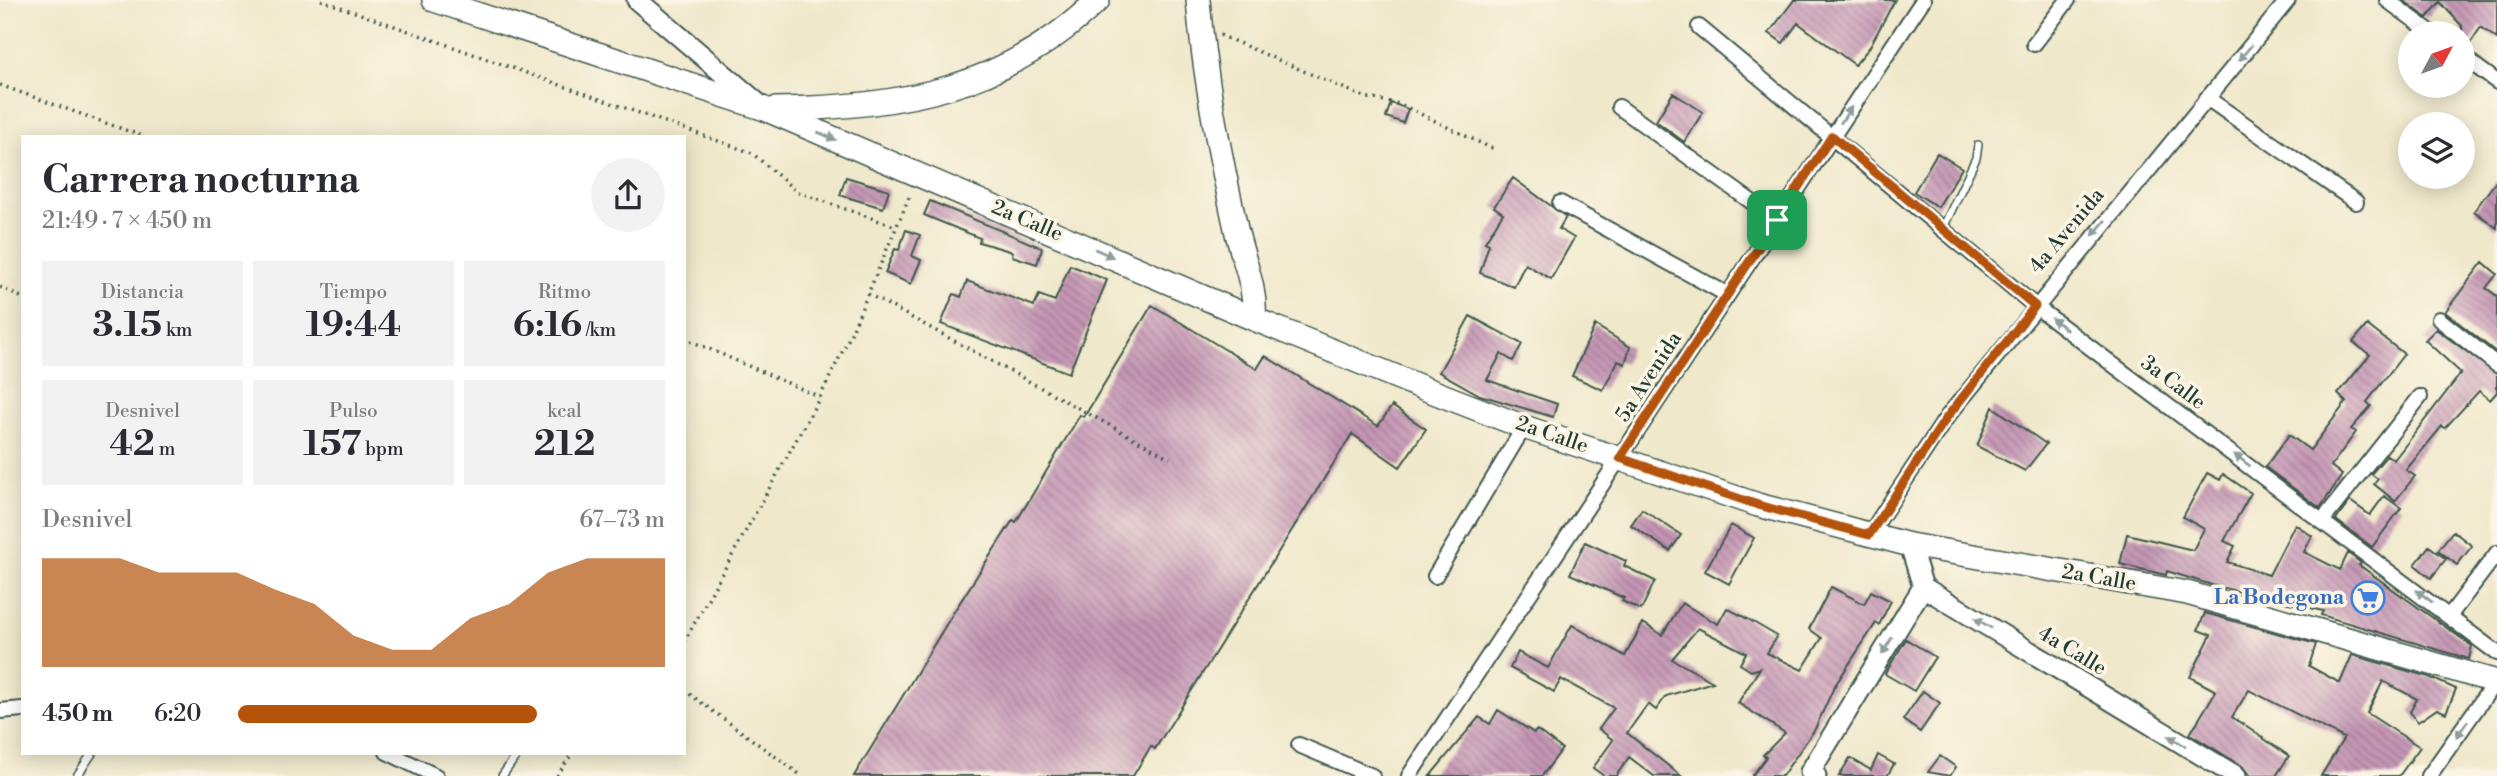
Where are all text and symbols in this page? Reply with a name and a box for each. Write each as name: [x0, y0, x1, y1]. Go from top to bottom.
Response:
north arrow: [2398, 21, 2474, 98]
map controls: [2398, 21, 2475, 189]
one-way arrow: [2237, 43, 2252, 61]
one-way arrow: [1840, 105, 1853, 125]
button: layers: [2398, 112, 2475, 189]
one-way arrow: [817, 131, 838, 142]
text: Carrera nocturna: [42, 157, 360, 204]
button: share: [591, 158, 665, 232]
street label: 4a Avenida: [2024, 183, 2110, 279]
pin: [1747, 190, 1807, 250]
street label: 2a Calle: [987, 194, 1067, 248]
icon: arrive: [1758, 201, 1796, 239]
text: 21:49 · 7 × 450 m: [42, 207, 212, 235]
one-way arrow: [2092, 218, 2107, 236]
one-way arrow: [1094, 248, 1115, 259]
text: Distancia: [101, 280, 184, 304]
text: Tiempo: [320, 280, 387, 304]
text: Ritmo: [538, 280, 591, 304]
text: 3.15: [93, 304, 162, 347]
text: 19:44: [306, 304, 401, 347]
text: 6:16: [513, 304, 582, 347]
one-way arrow: [2051, 316, 2069, 331]
text: km: [162, 318, 192, 342]
text: /km: [582, 318, 616, 342]
street label: 5a Avenida: [1610, 327, 1688, 427]
street label: 3a Calle: [2135, 350, 2211, 416]
text: Desnivel: [105, 399, 180, 423]
text: Pulso: [329, 399, 378, 423]
text: kcal: [547, 399, 582, 423]
street label: 2a Calle: [1512, 410, 1592, 460]
text: 42: [110, 423, 155, 466]
text: 157: [303, 423, 361, 466]
text: 212: [534, 423, 595, 466]
text: m: [155, 437, 175, 461]
text: bpm: [361, 437, 404, 461]
one-way arrow: [2233, 453, 2251, 467]
text: Desnivel: [42, 506, 132, 534]
text: 67–73 m: [579, 506, 665, 534]
street label: 2a Calle: [2060, 559, 2138, 597]
supermarket icon: La Bodegona: [2349, 579, 2387, 617]
place label: La Bodegona: [2214, 585, 2345, 611]
one-way arrow: [2415, 589, 2433, 603]
one-way arrow: [1973, 617, 1992, 630]
street label: 4a Calle: [2033, 620, 2111, 682]
one-way arrow: [1881, 636, 1894, 655]
text: 450 m: [42, 700, 113, 728]
text: 6:20: [154, 700, 202, 728]
one-way arrow: [2455, 720, 2469, 738]
one-way arrow: [2168, 734, 2187, 747]

